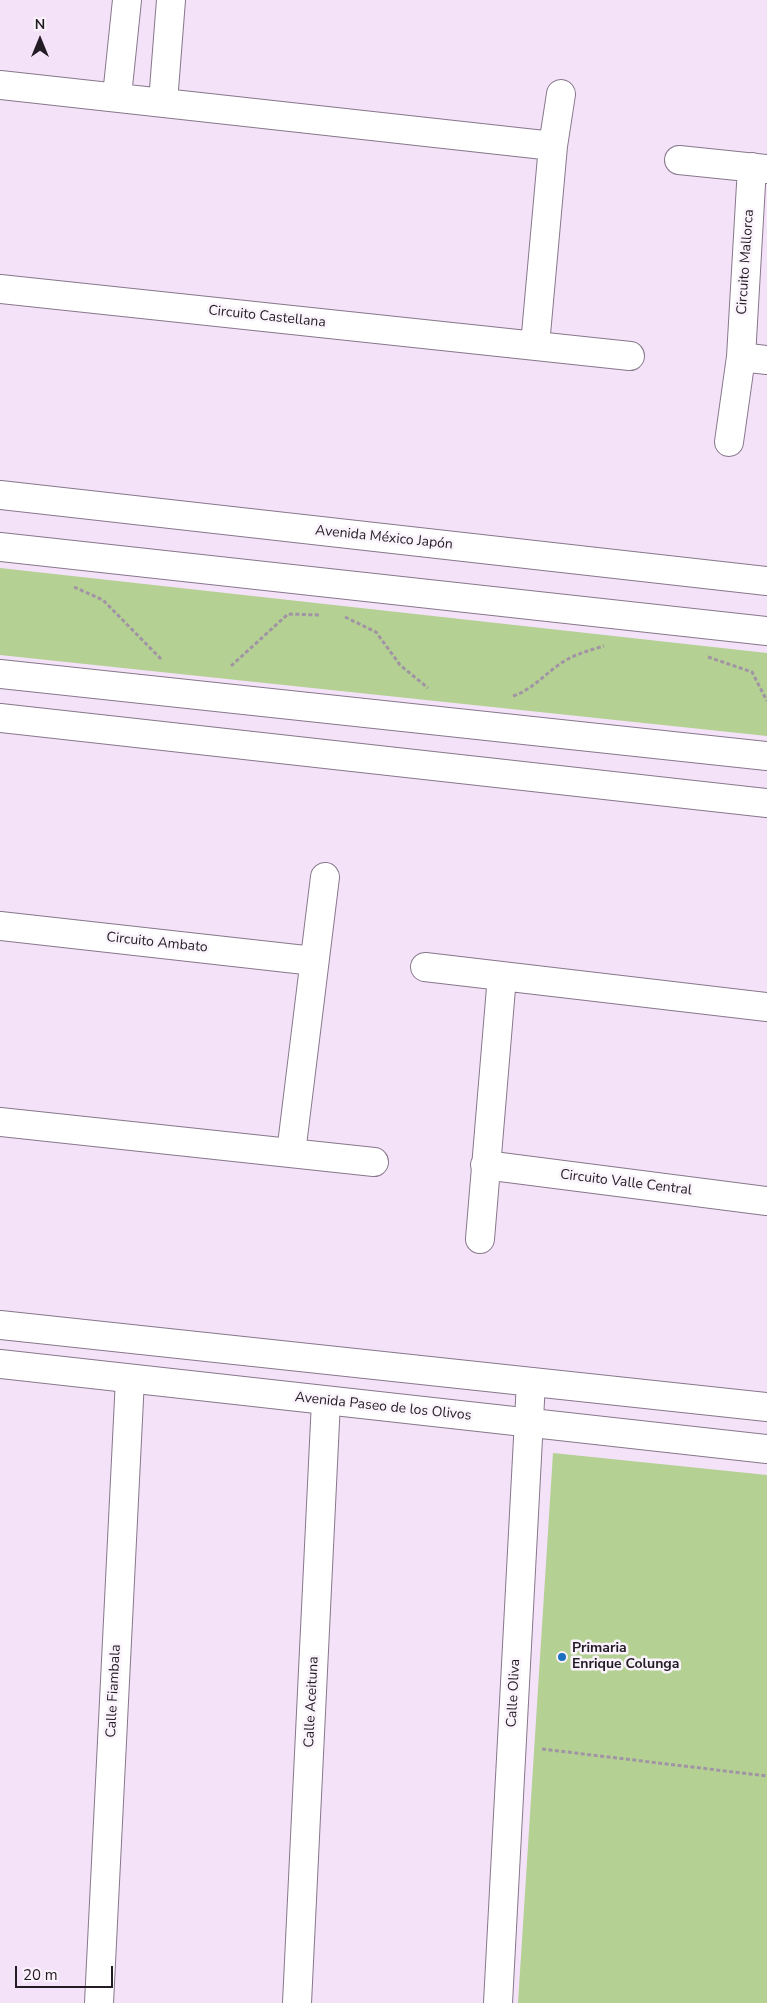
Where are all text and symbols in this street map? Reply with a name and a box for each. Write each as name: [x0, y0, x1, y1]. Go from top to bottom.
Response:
north arrow: [15, 15, 65, 65]
text: N: [35, 15, 45, 34]
street label: Circuito Mallorca: [734, 209, 758, 315]
street label: Circuito Castellana: [207, 302, 327, 332]
street label: Avenida México Japón: [314, 522, 454, 554]
street label: Circuito Ambato: [106, 929, 208, 957]
street label: Circuito Valle Central: [559, 1167, 693, 1199]
street label: Avenida Paseo de los Olivos: [294, 1389, 472, 1425]
place label: Primaria Enrique Colunga: [572, 1641, 679, 1674]
street label: Calle Fiambala: [103, 1644, 125, 1738]
marker: Primaria Enrique Colunga: [556, 1651, 568, 1663]
street label: Calle Aceituna: [301, 1656, 323, 1748]
street label: Calle Oliva: [504, 1658, 524, 1728]
scale bar: [18, 1956, 115, 1988]
text: 20 m: [23, 1965, 58, 1985]

